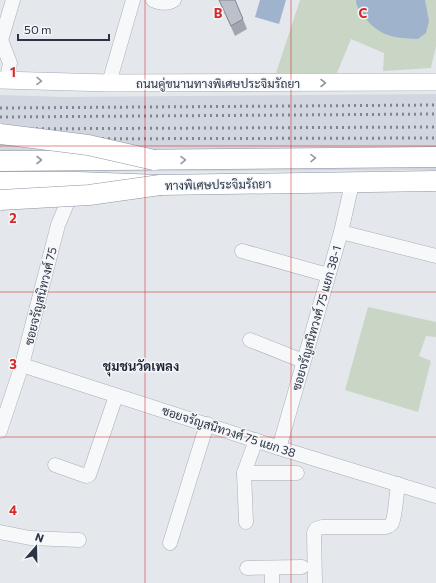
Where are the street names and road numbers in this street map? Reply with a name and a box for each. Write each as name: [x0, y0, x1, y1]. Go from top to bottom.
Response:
street label: ถนนคู่ขนานทางพิเศษประจิมรัถยา: [136, 76, 300, 92]
street label: ทางพิเศษประจิมรัถยา: [165, 176, 271, 192]
street label: ซอยจรัญสนิทวงศ์ 75 แยก 38-1: [289, 244, 344, 392]
street label: ซอยจรัญสนิทวงศ์ 75: [21, 245, 60, 347]
street label: ซอยจรัญสนิทวงศ์ 75 แยก 38: [160, 403, 298, 460]

